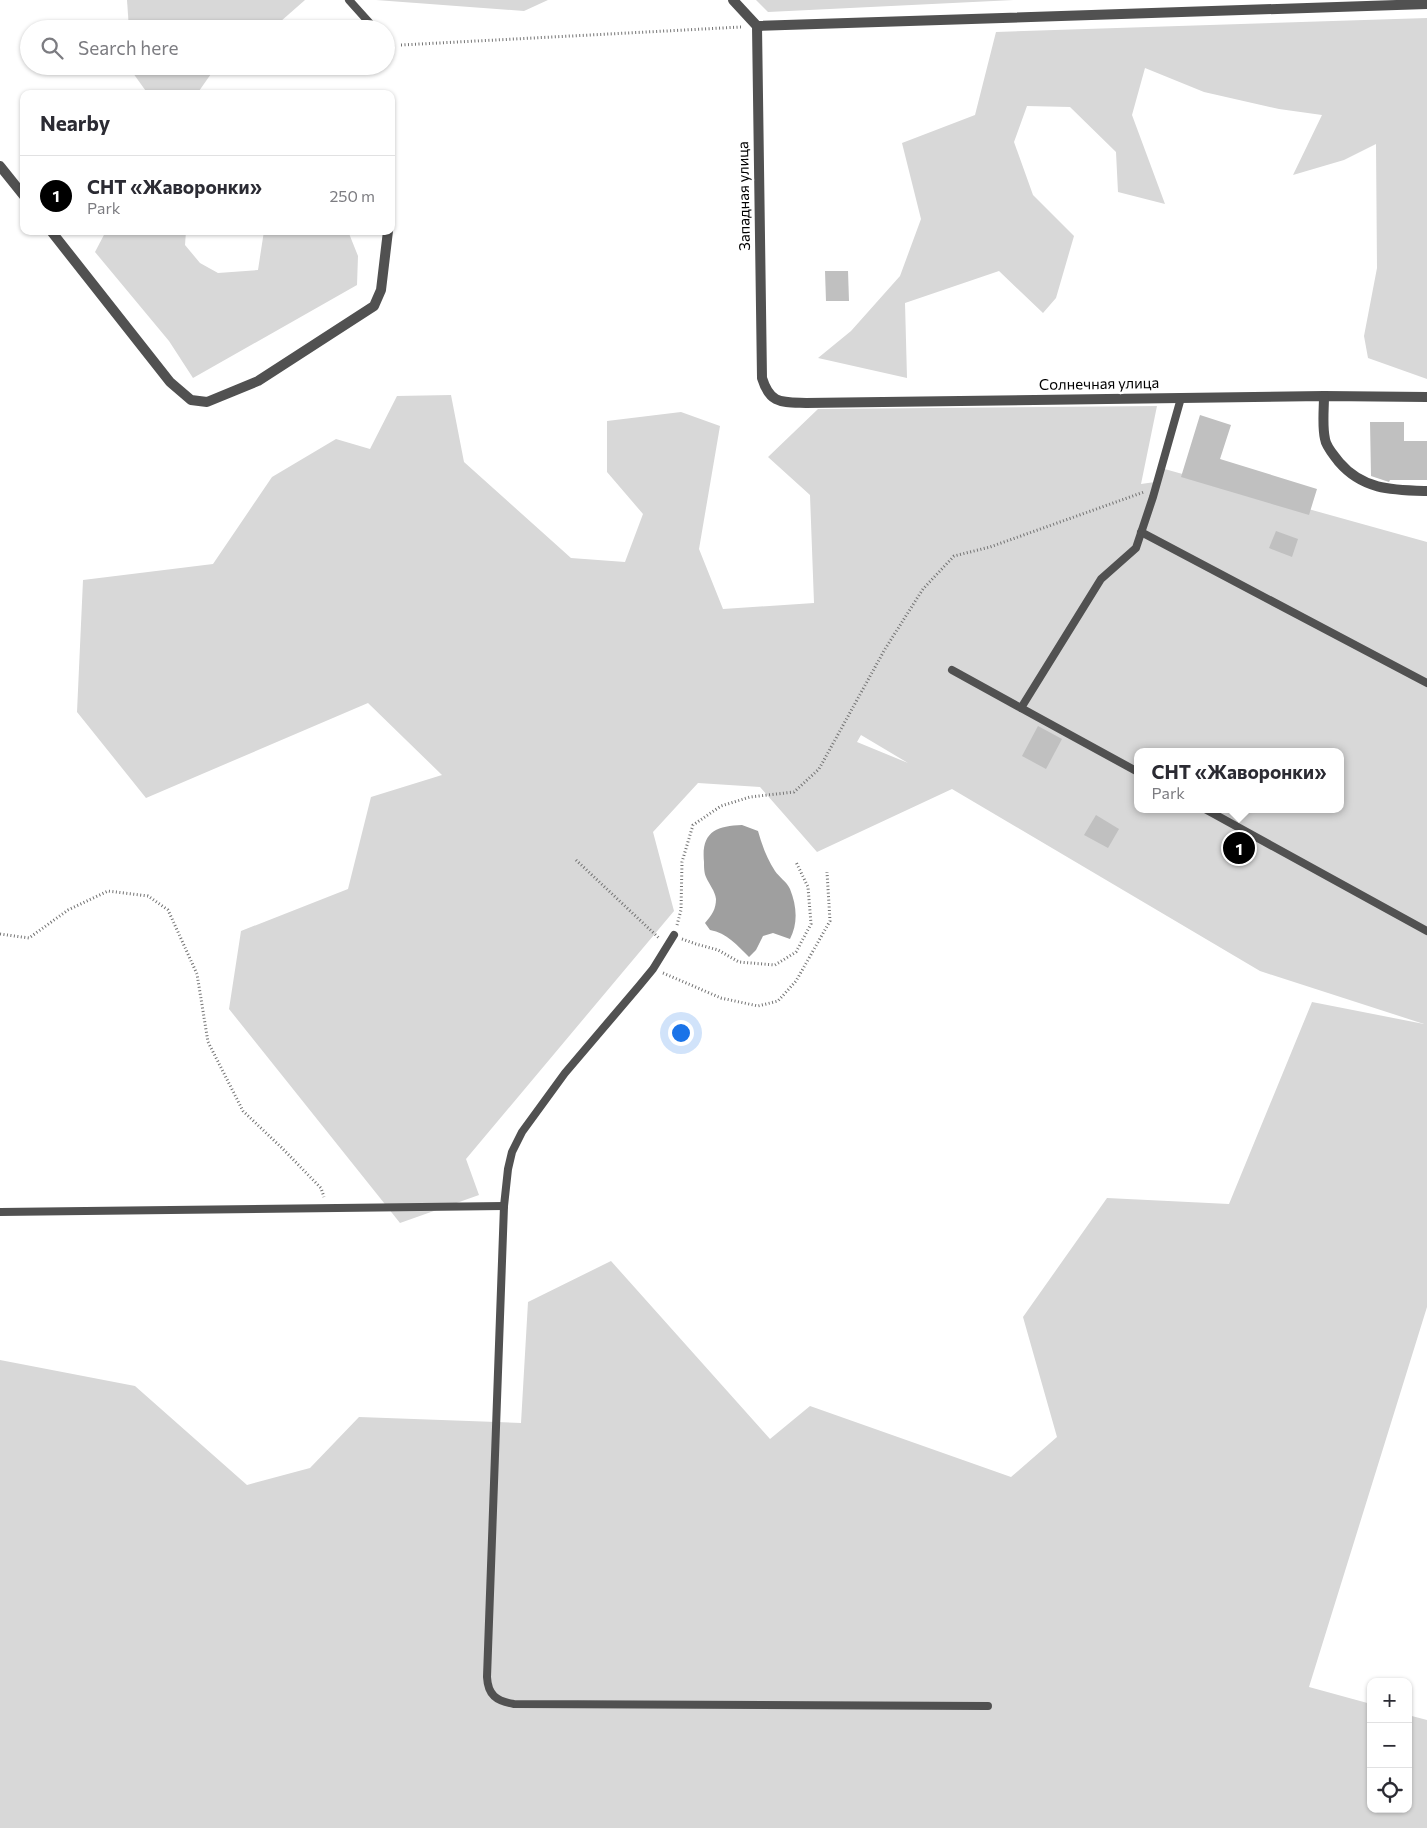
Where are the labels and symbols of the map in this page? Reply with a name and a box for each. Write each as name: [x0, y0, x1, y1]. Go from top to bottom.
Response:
street label: Западная улица: [733, 141, 753, 251]
street label: Солнечная улица: [1039, 373, 1159, 393]
pin: 1: [1223, 829, 1255, 867]
your location: [668, 1020, 694, 1046]

